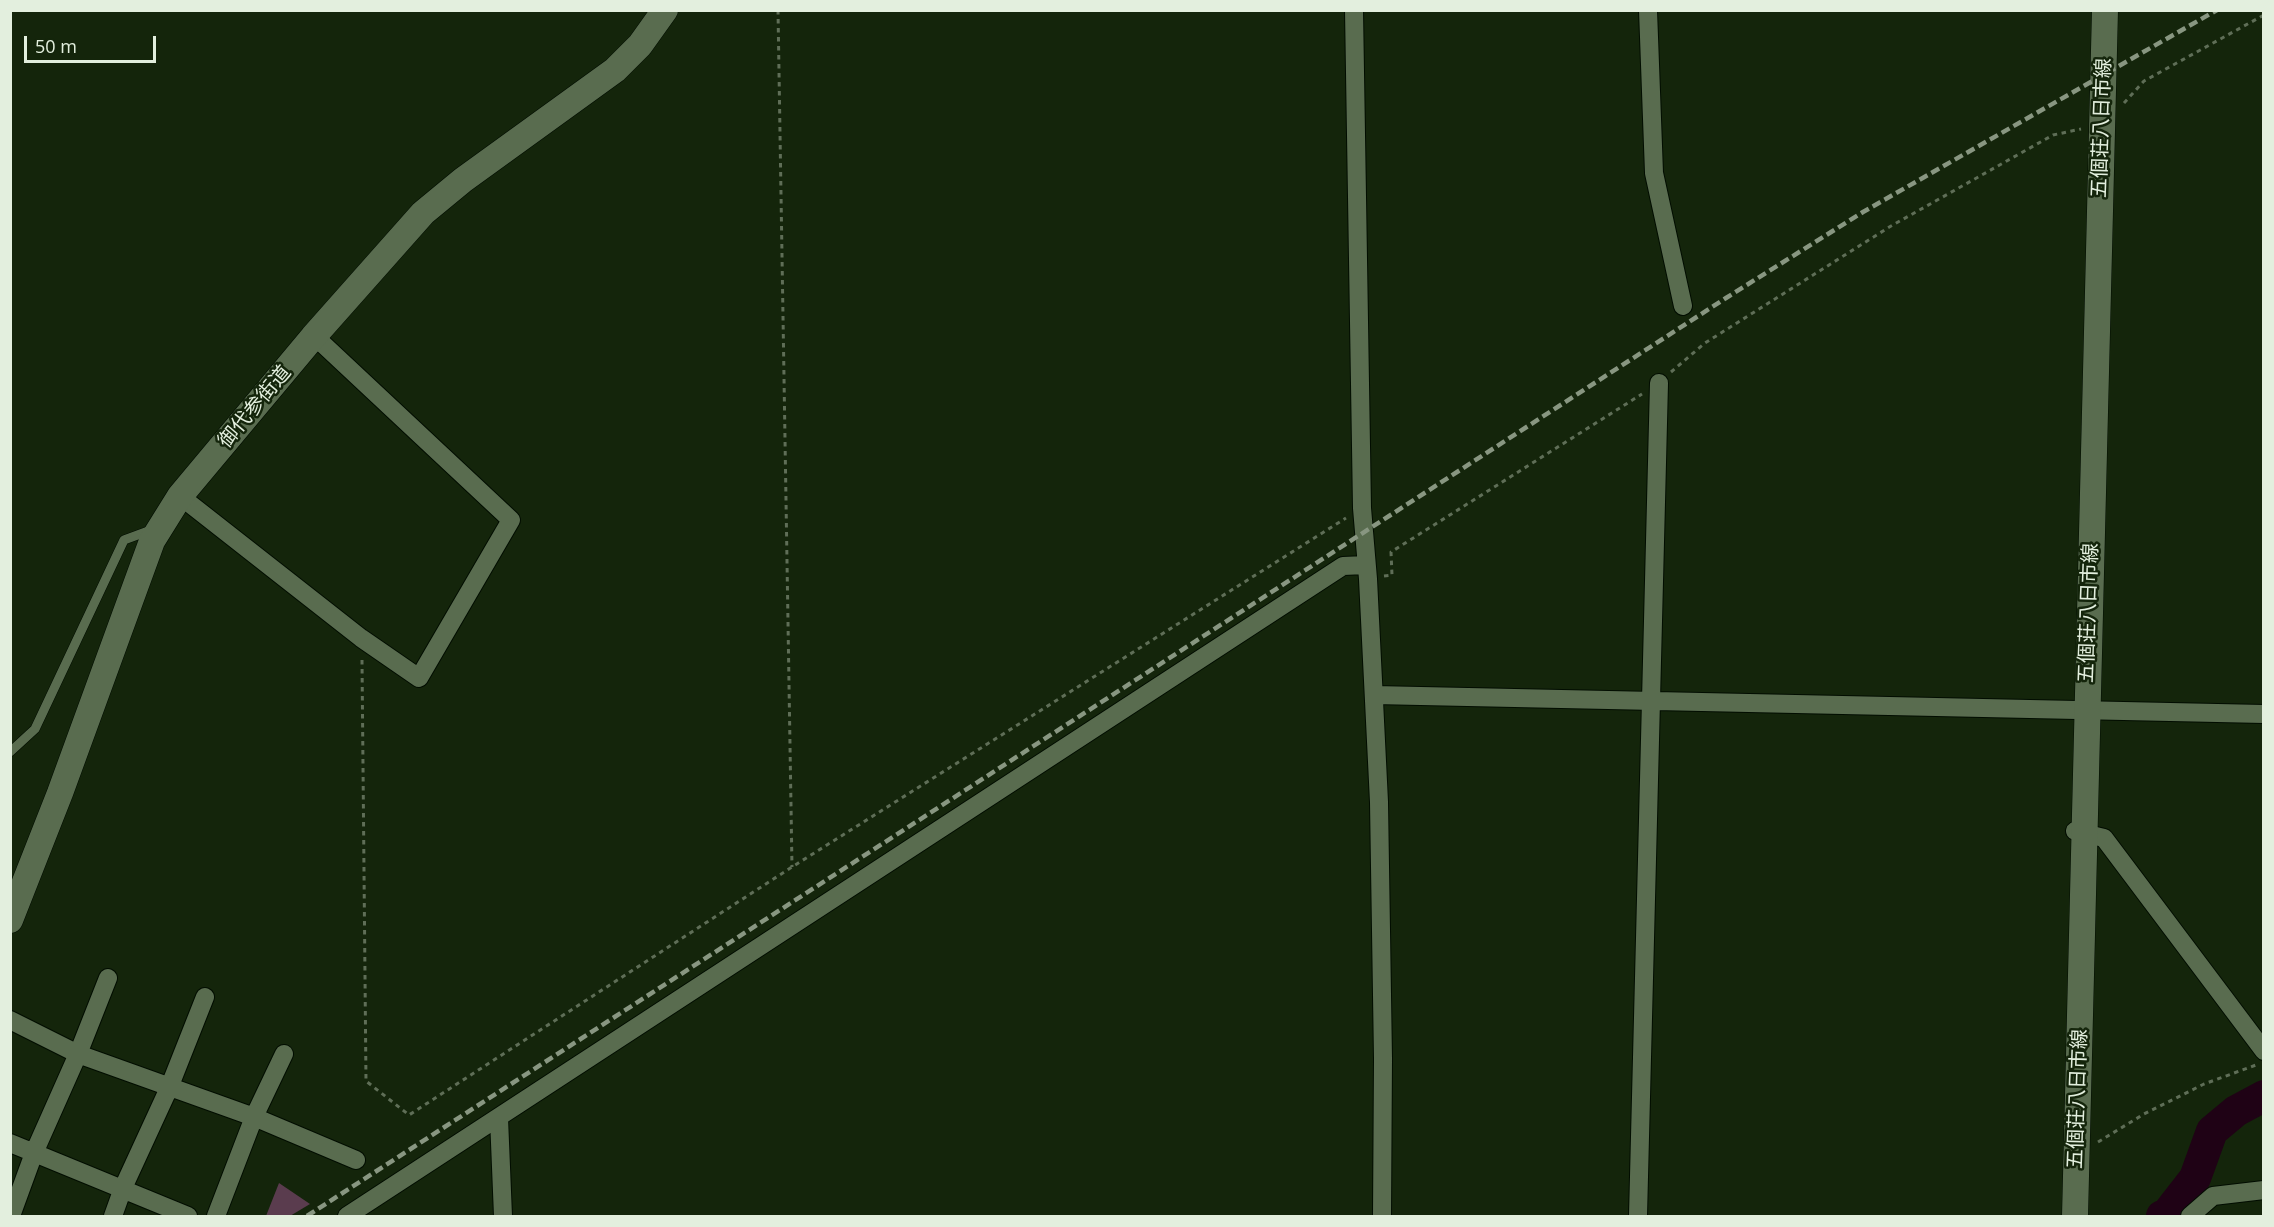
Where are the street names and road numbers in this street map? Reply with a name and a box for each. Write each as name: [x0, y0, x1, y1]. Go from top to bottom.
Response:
street label: 五個荘八日市線: [2088, 58, 2116, 198]
street label: 御代参街道: [214, 361, 296, 453]
street label: 五個荘八日市線: [2075, 543, 2103, 683]
street label: 五個荘八日市線: [2064, 1029, 2092, 1169]

